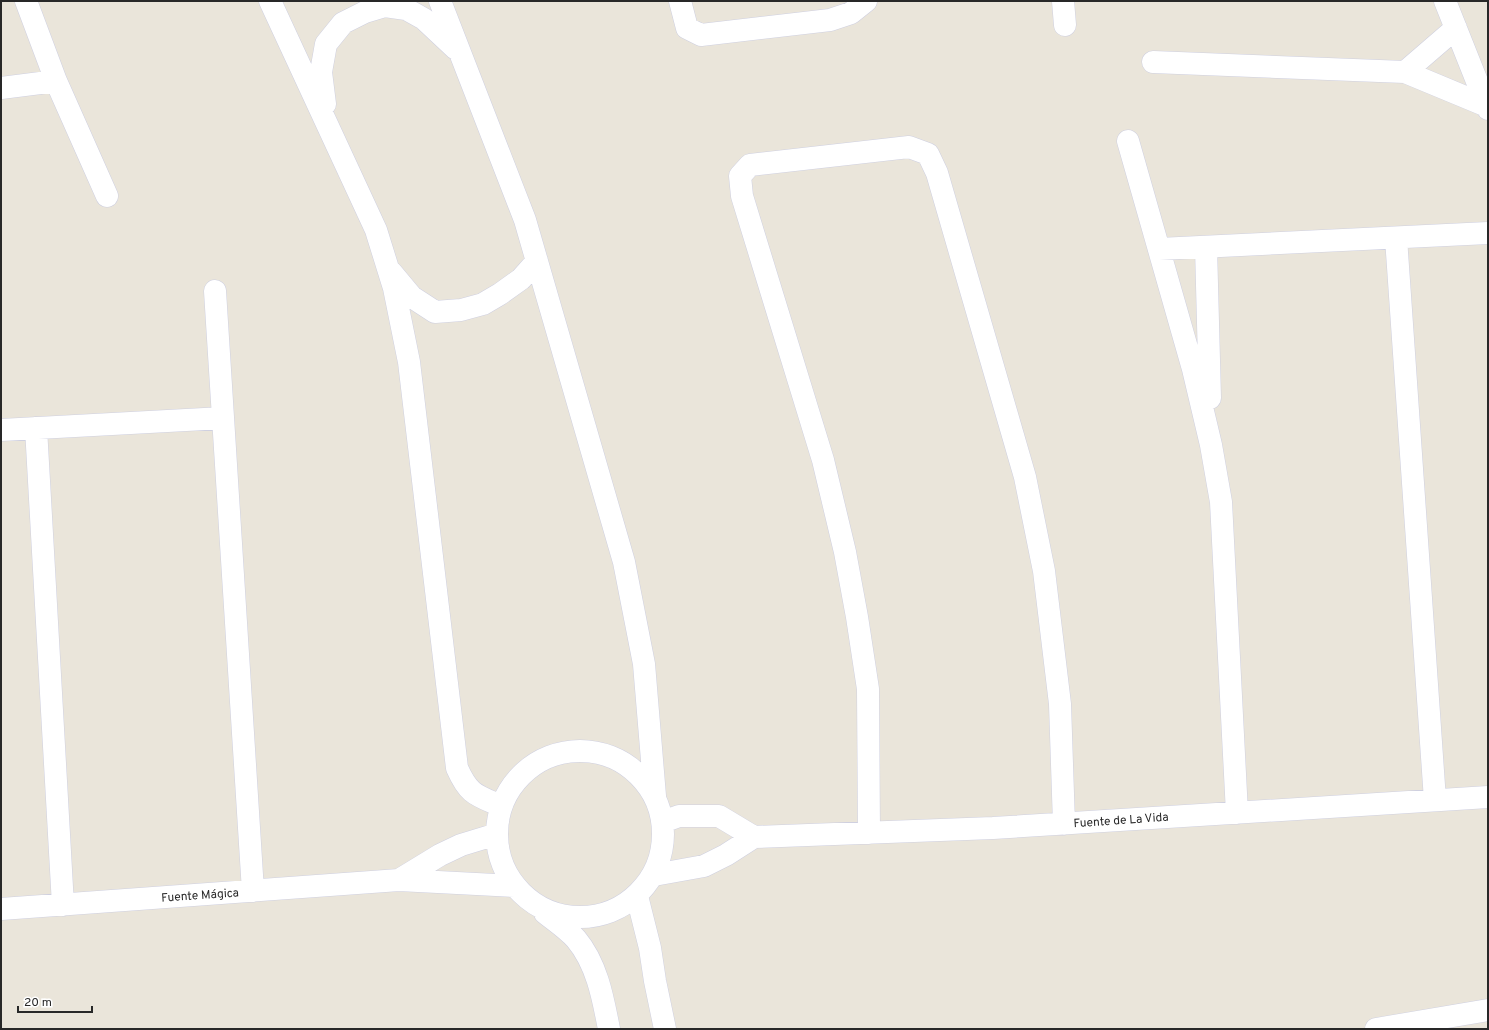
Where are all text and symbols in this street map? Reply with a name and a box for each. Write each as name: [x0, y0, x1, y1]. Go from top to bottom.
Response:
street label: Fuente de La Vida: [1073, 810, 1169, 832]
street label: Fuente Mágica: [161, 885, 239, 907]
scale bar: [18, 988, 92, 1014]
text: 20 m: [24, 995, 52, 1011]

